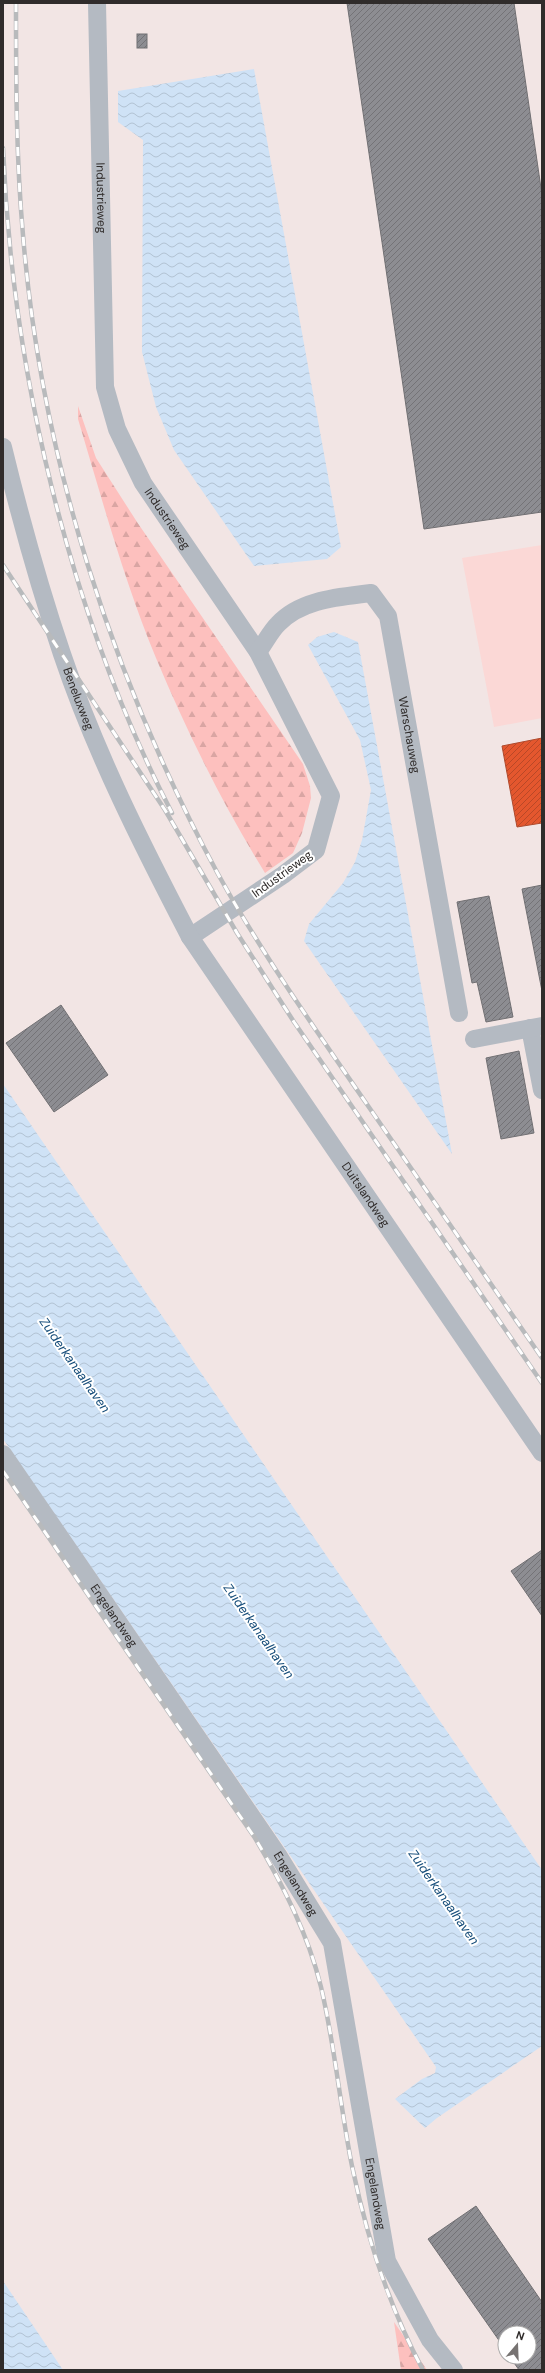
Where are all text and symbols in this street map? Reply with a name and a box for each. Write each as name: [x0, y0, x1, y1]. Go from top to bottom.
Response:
street label: Industrieweg: [92, 162, 110, 234]
street label: Industrieweg: [141, 485, 194, 553]
street label: Beneluxweg: [59, 665, 98, 733]
street label: Warschauweg: [395, 695, 424, 775]
street label: Industrieweg: [249, 847, 316, 901]
street label: Duitslandweg: [338, 1159, 394, 1230]
water label: Zuiderkanaalhaven: [36, 1314, 114, 1416]
water label: Zuiderkanaalhaven: [220, 1580, 298, 1682]
street label: Engelandweg: [87, 1581, 141, 1651]
water label: Zuiderkanaalhaven: [405, 1846, 483, 1948]
street label: Engelandweg: [270, 1848, 322, 1919]
street label: Engelandweg: [361, 2156, 390, 2231]
north arrow: [497, 2325, 537, 2365]
text: N: [514, 2328, 526, 2343]

